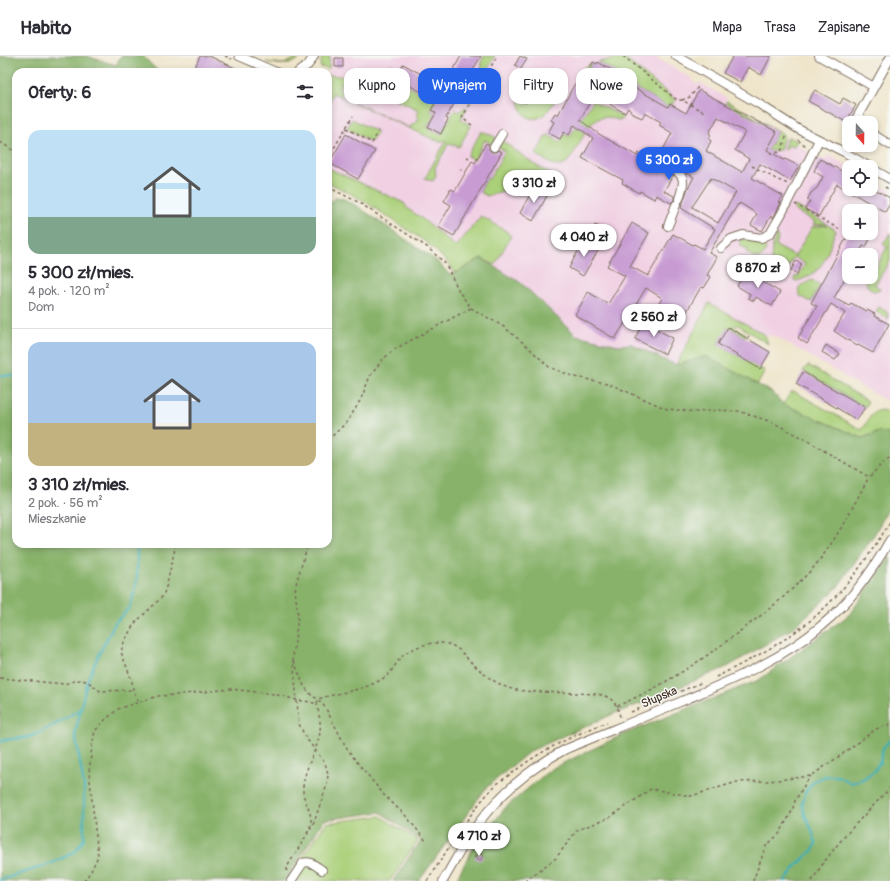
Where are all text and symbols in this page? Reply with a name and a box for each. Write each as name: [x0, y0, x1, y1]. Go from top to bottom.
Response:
text: Habito: [20, 16, 71, 40]
text: Mapa: [712, 19, 742, 36]
text: Trasa: [764, 19, 796, 36]
text: Zapisane: [818, 19, 870, 36]
chip: Kupno: [344, 68, 410, 104]
chip: Wynajem: [418, 68, 501, 104]
chip: Filtry: [509, 68, 568, 104]
chip: Nowe: [576, 68, 637, 104]
icon: filters: [294, 81, 316, 103]
text: Oferty: 6: [28, 82, 91, 103]
north arrow: [842, 116, 878, 152]
map controls: [842, 116, 878, 284]
pin: 5 300 zł: [628, 147, 710, 181]
text: 5 300 zł: [645, 152, 693, 168]
icon: home: [136, 156, 208, 228]
button: locate: [842, 160, 878, 196]
pin: 3 310 zł: [493, 170, 575, 204]
text: 3 310 zł: [512, 175, 556, 191]
button: +: [842, 204, 878, 240]
pin: 4 040 zł: [543, 224, 625, 258]
text: 4 040 zł: [560, 229, 608, 245]
button: −: [842, 248, 878, 284]
pin: 8 870 zł: [717, 255, 799, 289]
text: 8 870 zł: [736, 260, 780, 276]
text: 5 300 zł/mies.: [28, 262, 134, 283]
text: 4 pok. · 120 m²: [28, 283, 110, 299]
text: Dom: [28, 299, 54, 315]
pin: 2 560 zł: [613, 304, 695, 338]
text: 2 560 zł: [631, 309, 677, 325]
icon: home: [136, 368, 208, 440]
text: 3 310 zł/mies.: [28, 474, 130, 495]
text: 2 pok. · 56 m²: [28, 495, 103, 511]
text: Mieszkanie: [28, 511, 86, 527]
street label: Słupska: [639, 683, 680, 712]
pin: 4 710 zł: [438, 823, 520, 857]
text: 4 710 zł: [457, 828, 501, 844]

